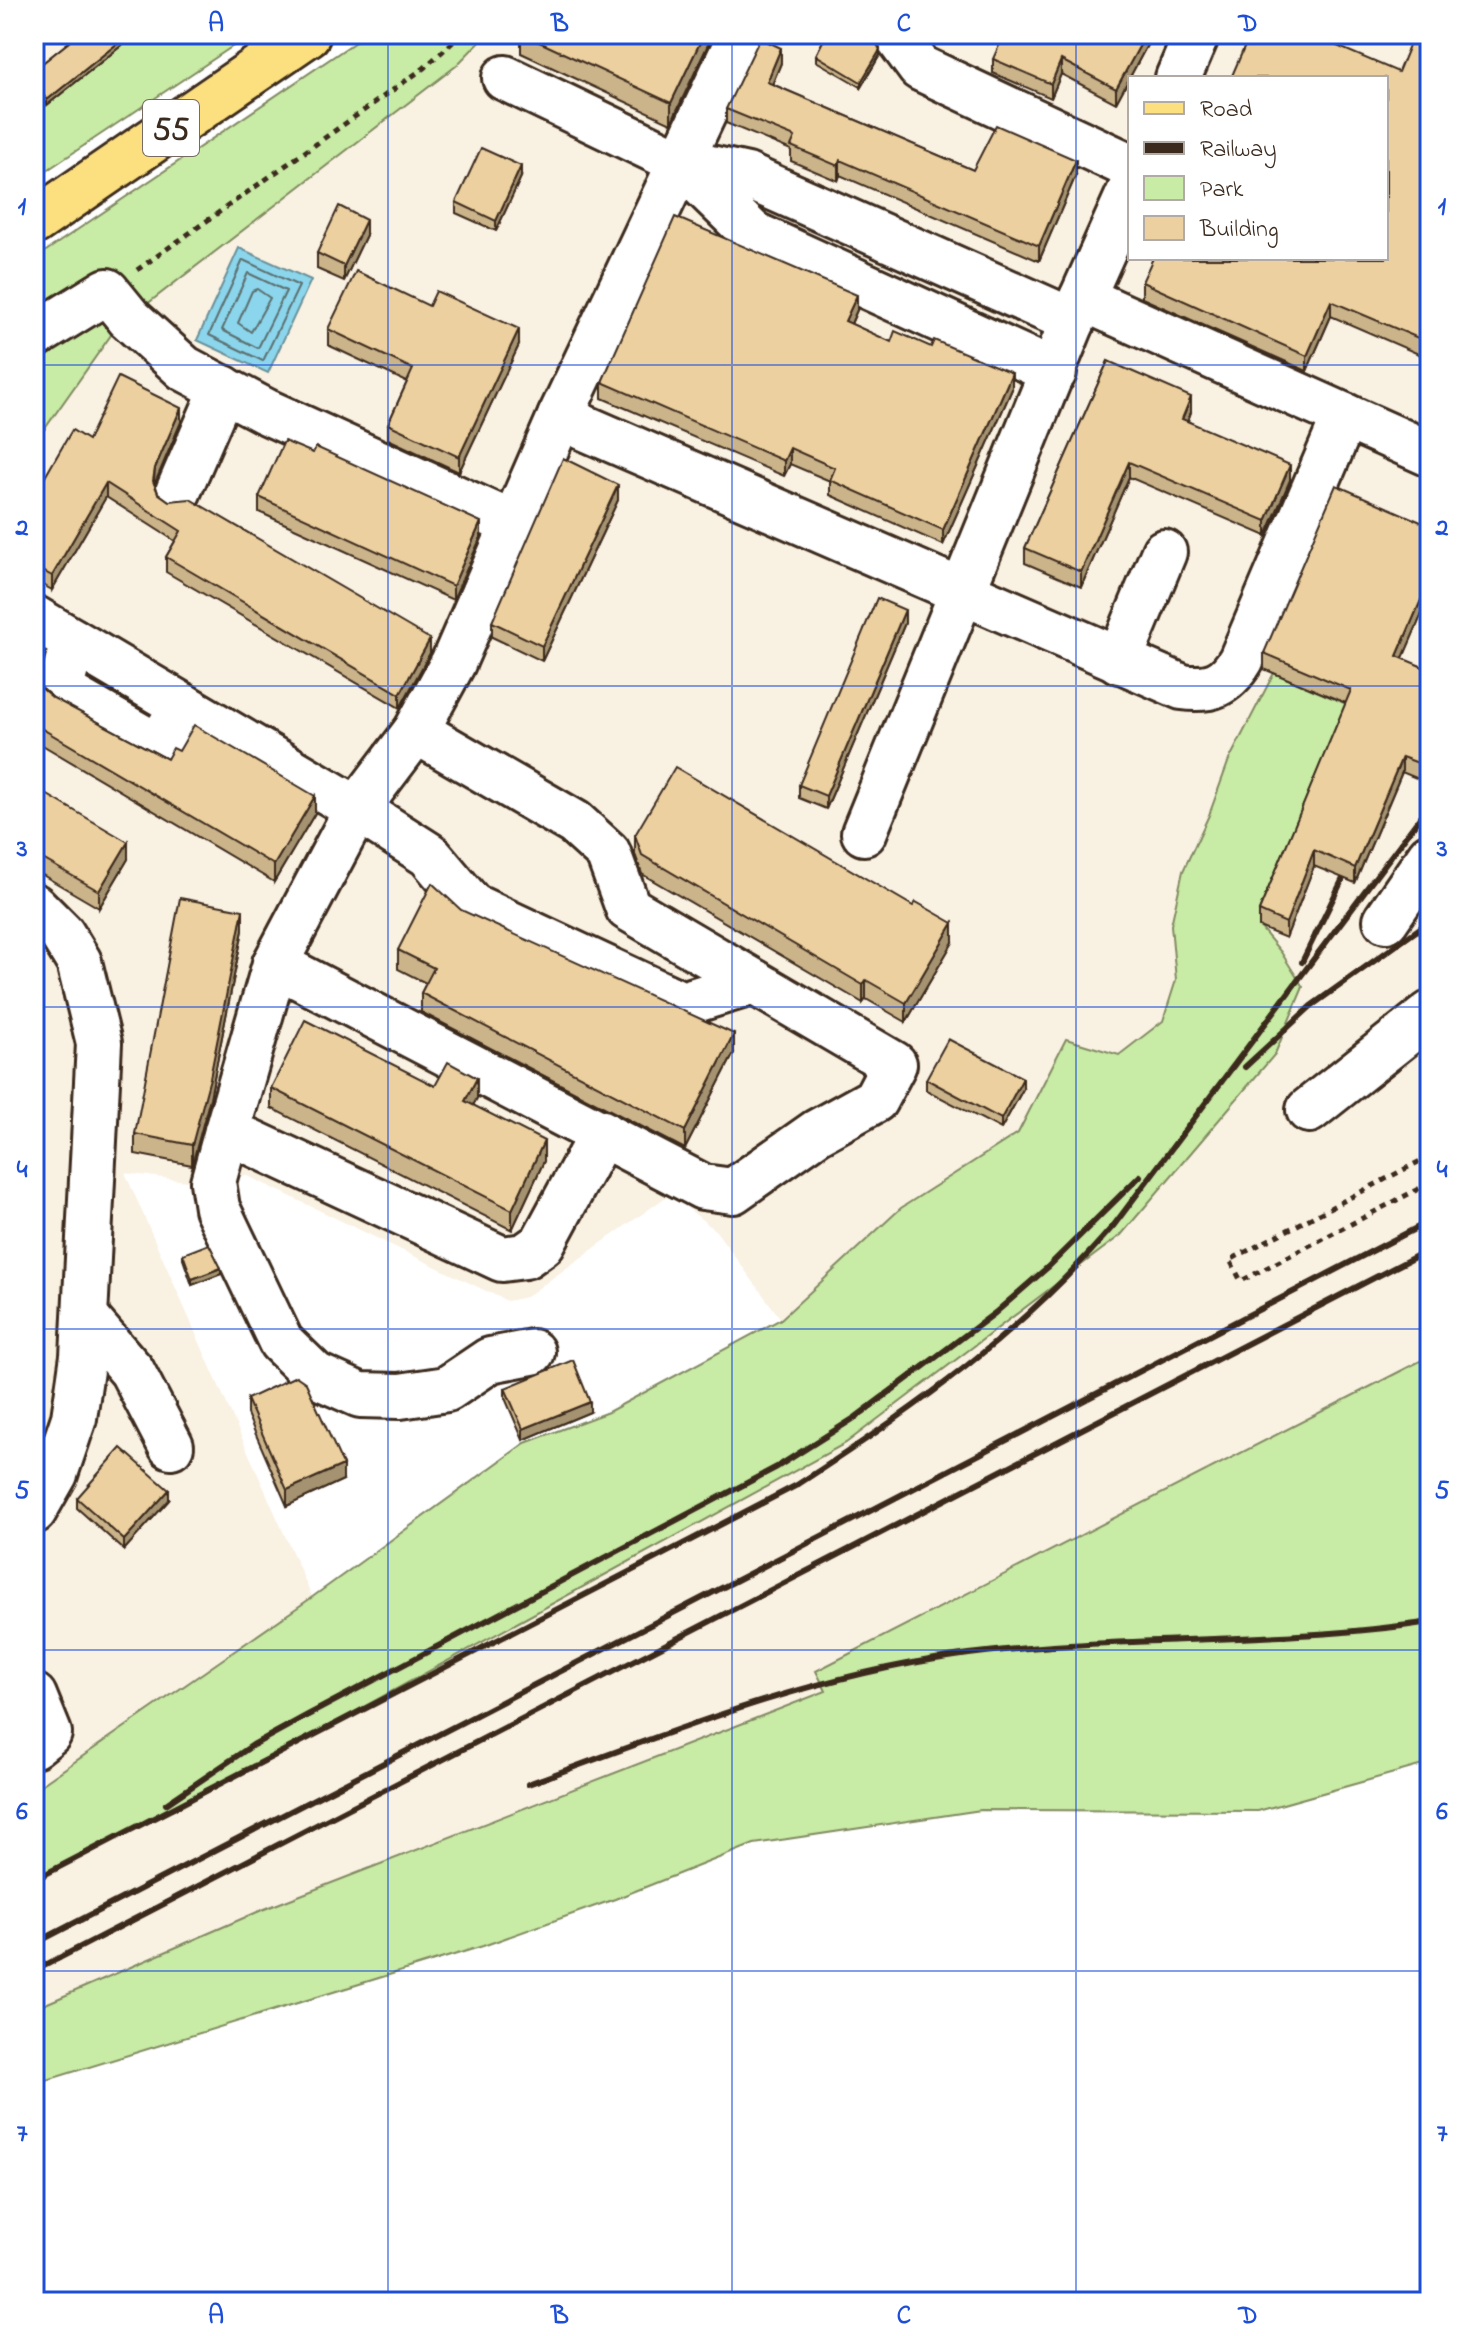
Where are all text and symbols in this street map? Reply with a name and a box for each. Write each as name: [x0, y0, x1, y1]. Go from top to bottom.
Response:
text: A: [208, 6, 224, 44]
text: B: [550, 6, 569, 44]
text: C: [897, 6, 911, 44]
text: D: [1237, 6, 1258, 44]
legend: [1128, 76, 1388, 260]
text: Road: [1200, 93, 1253, 128]
road number: 55: [143, 100, 199, 156]
text: Railway: [1200, 133, 1277, 169]
text: Park: [1200, 173, 1244, 208]
text: 1: [18, 189, 27, 227]
text: 1: [1438, 189, 1447, 227]
text: Building: [1199, 213, 1279, 248]
text: 2: [15, 510, 29, 548]
text: 2: [1435, 510, 1449, 548]
text: 3: [16, 831, 28, 869]
text: 3: [1436, 831, 1448, 869]
text: 4: [17, 1152, 28, 1190]
text: 4: [1437, 1152, 1448, 1190]
text: 5: [15, 1473, 30, 1511]
text: 5: [1435, 1473, 1450, 1511]
text: 6: [16, 1794, 28, 1832]
text: 6: [1436, 1794, 1448, 1832]
text: 7: [17, 2116, 28, 2154]
text: 7: [1437, 2116, 1448, 2154]
text: A: [208, 2298, 224, 2336]
text: B: [550, 2298, 569, 2336]
text: C: [897, 2298, 911, 2336]
text: D: [1237, 2298, 1258, 2336]

